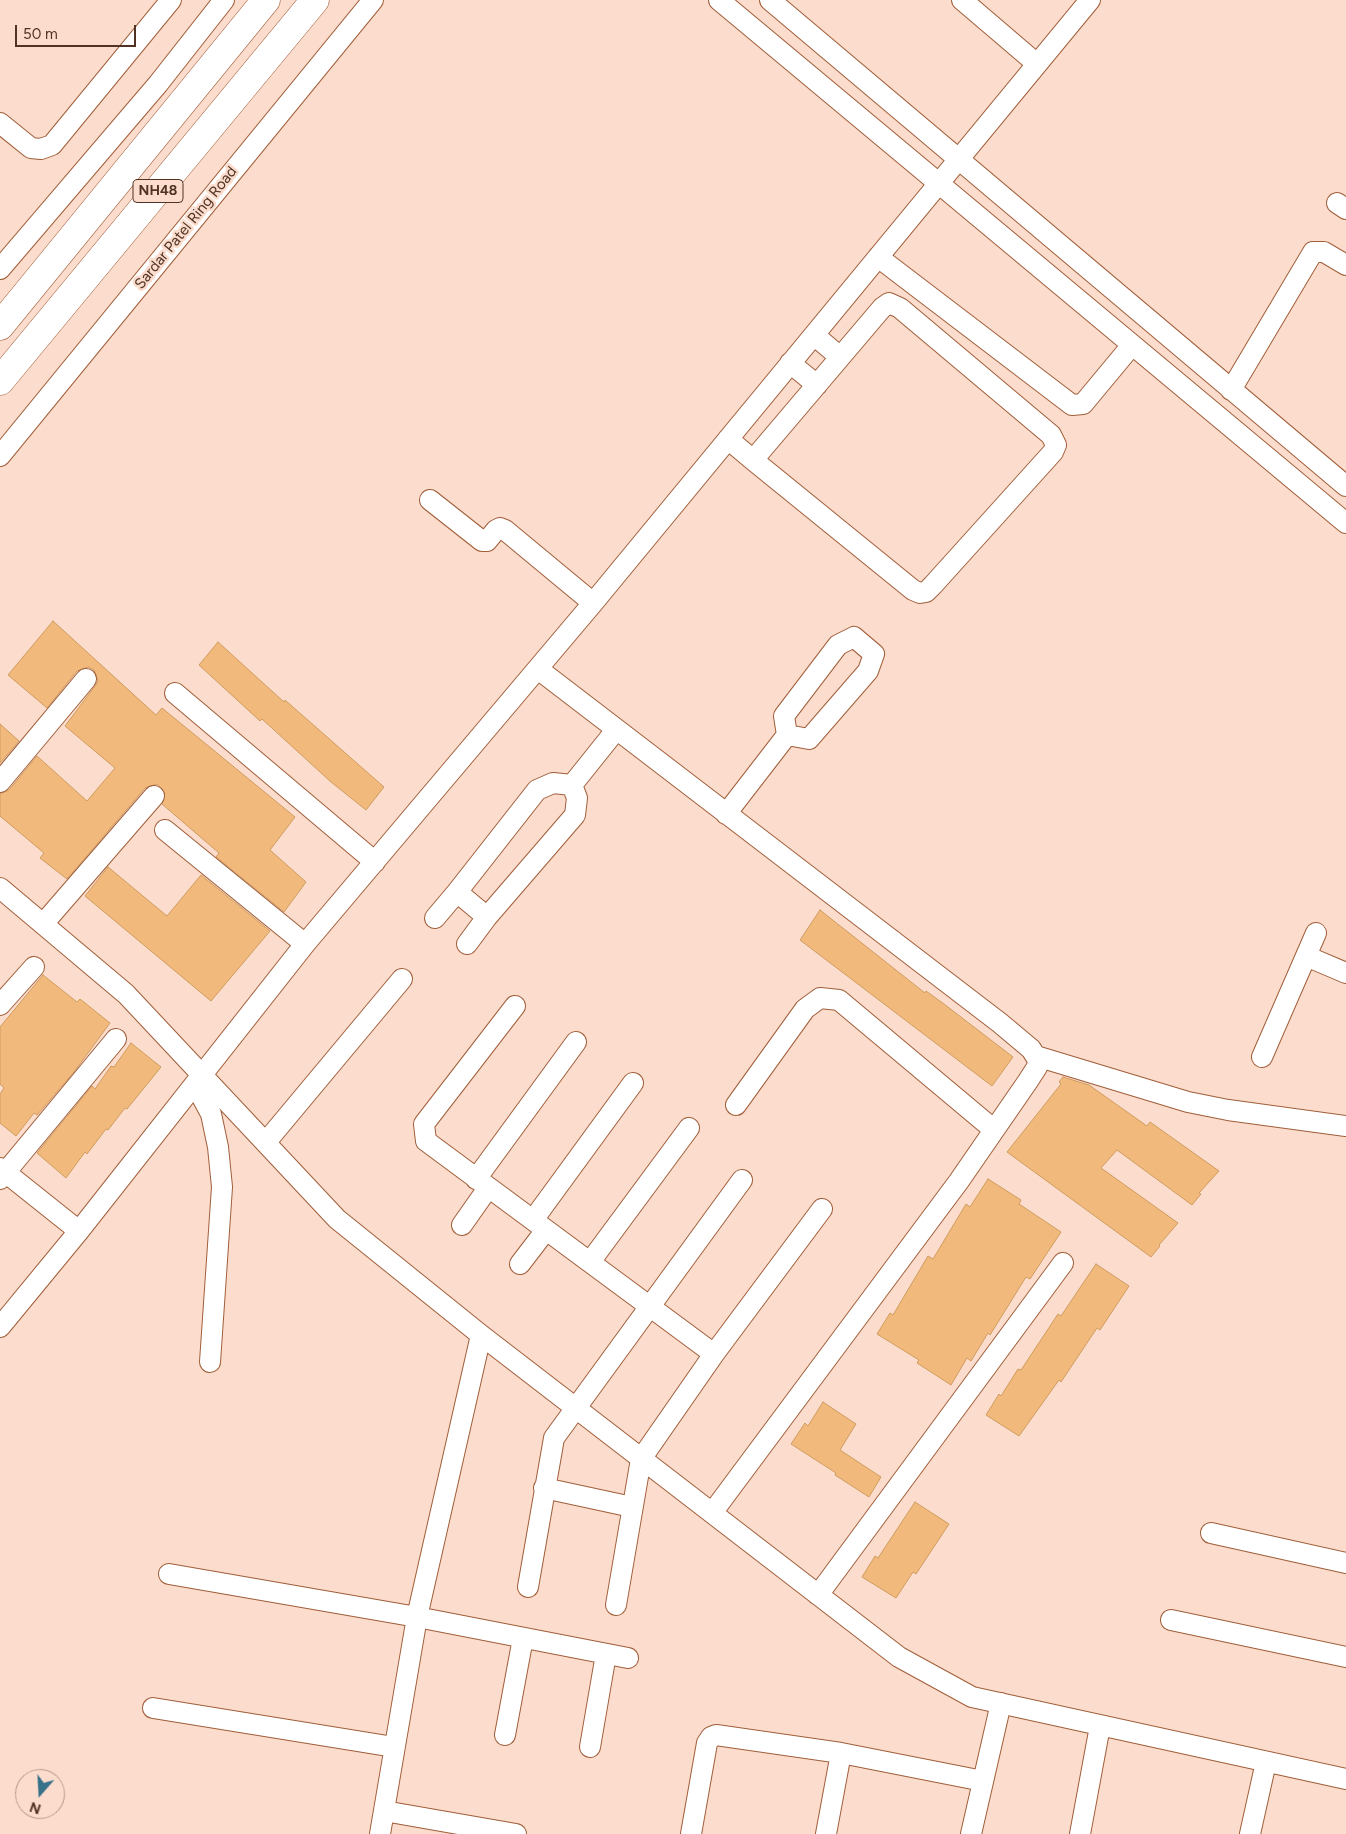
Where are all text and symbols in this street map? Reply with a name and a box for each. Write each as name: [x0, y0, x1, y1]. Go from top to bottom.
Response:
scale bar: [18, 15, 139, 47]
text: 50 m: [23, 25, 58, 43]
street label: Sardar Patel Ring Road: [131, 163, 241, 293]
road number: NH48: [133, 180, 183, 202]
north arrow: [15, 1769, 65, 1819]
text: N: [27, 1798, 43, 1818]

